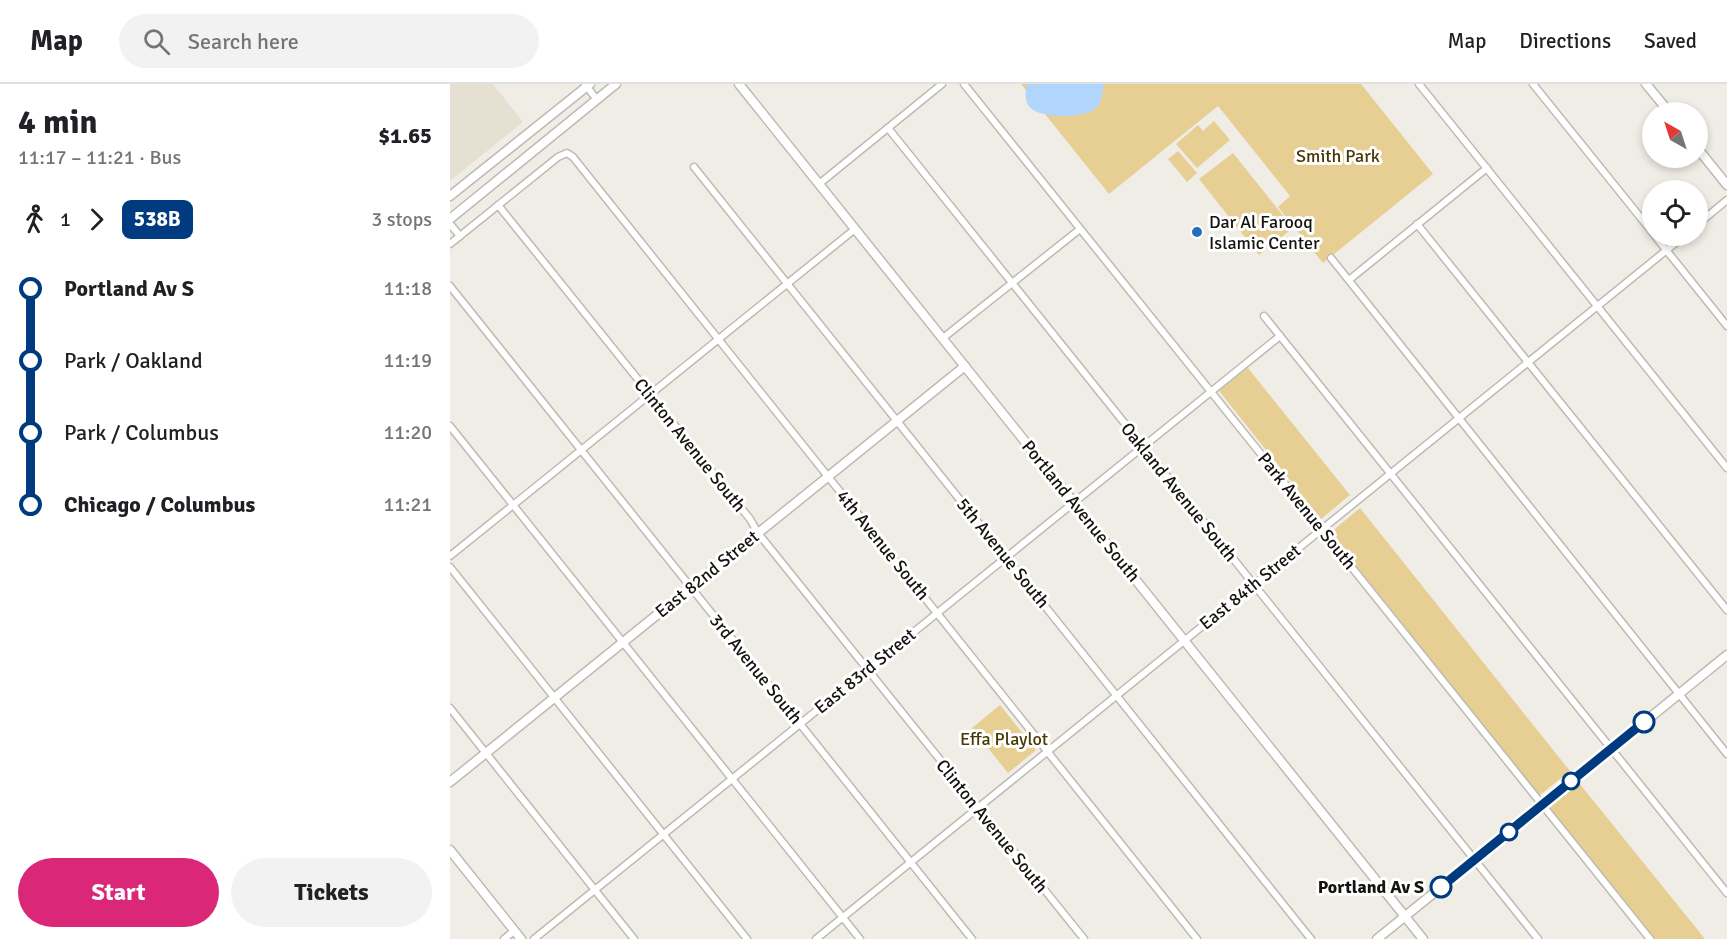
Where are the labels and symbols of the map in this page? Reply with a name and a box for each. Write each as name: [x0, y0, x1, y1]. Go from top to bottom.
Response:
north arrow: [1642, 102, 1708, 168]
park label: Smith Park: [1296, 145, 1380, 167]
place label: Dar Al Farooq Islamic Center: [1209, 211, 1320, 254]
marker: Dar Al Farooq Islamic Center: [1190, 225, 1204, 239]
street label: Clinton Avenue South: [629, 374, 751, 516]
street label: Oakland Avenue South: [1116, 418, 1242, 566]
street label: Portland Avenue South: [1017, 436, 1145, 586]
street label: Park Avenue South: [1253, 448, 1361, 574]
street label: 4th Avenue South: [832, 485, 934, 605]
street label: 5th Avenue South: [952, 493, 1054, 613]
street label: East 82nd Street: [651, 525, 763, 623]
street label: East 84th Street: [1195, 540, 1305, 634]
street label: 3rd Avenue South: [705, 610, 807, 728]
street label: East 83rd Street: [810, 624, 920, 718]
unlabelled marker: [1633, 711, 1655, 733]
park label: Effa Playlot: [960, 728, 1048, 750]
street label: Clinton Avenue South: [931, 755, 1053, 897]
unlabelled marker: [1562, 772, 1580, 790]
unlabelled marker: [1500, 823, 1518, 841]
place label: Portland Av S: [1318, 876, 1424, 898]
marker: Portland Av S: [1430, 876, 1452, 898]

